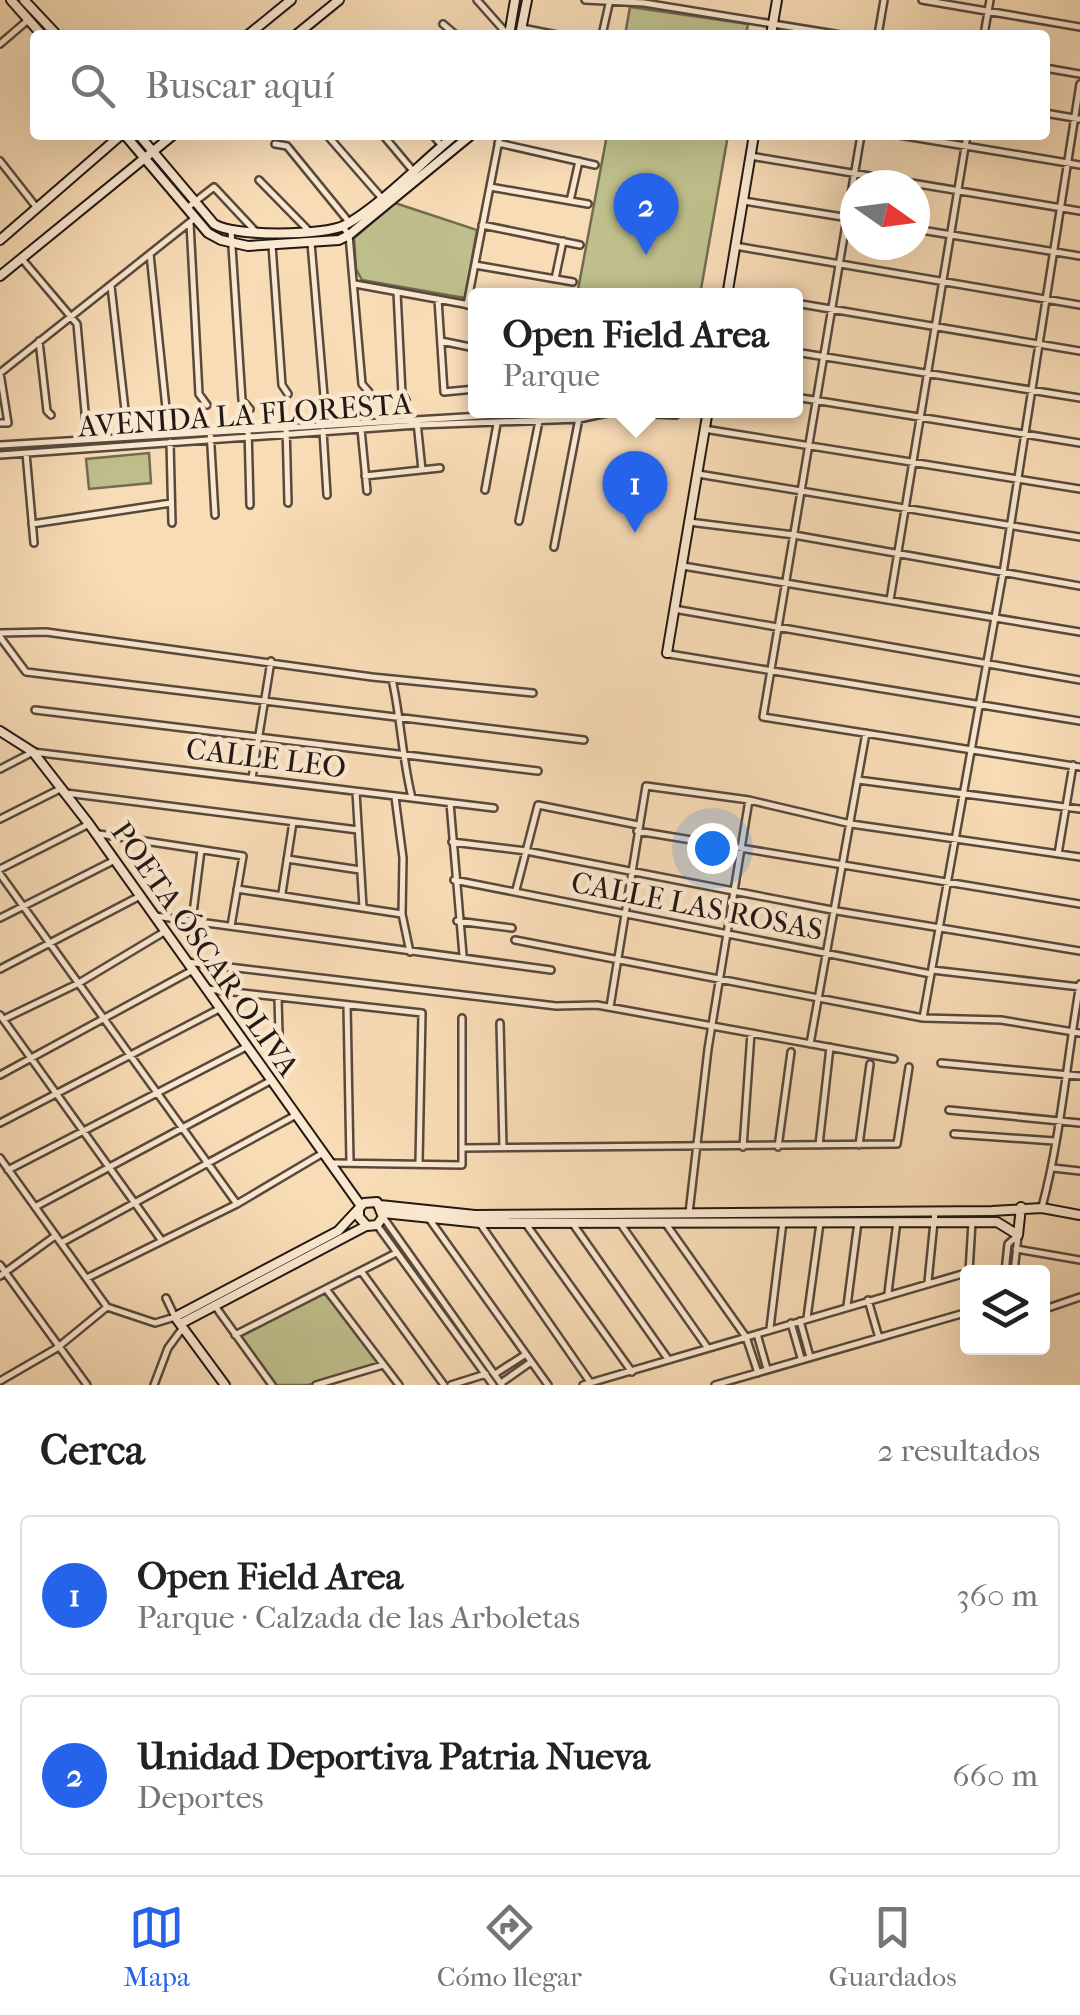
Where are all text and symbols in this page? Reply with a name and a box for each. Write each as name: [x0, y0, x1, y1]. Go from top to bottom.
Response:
search box: [30, 30, 1050, 140]
icon: search: [65, 58, 120, 113]
text: Buscar aquí: [145, 63, 334, 108]
north arrow: [840, 170, 930, 260]
pin: 2: [614, 172, 678, 255]
popup: [468, 288, 803, 418]
text: Open Field Area: [502, 312, 769, 357]
text: Parque: [502, 357, 600, 394]
street label: AVENIDA LA FLORESTA: [76, 386, 414, 445]
pin: 1: [602, 450, 668, 533]
street label: CALLE LEO: [184, 731, 348, 786]
street label: POETA ÓSCAR OLIVA: [103, 815, 306, 1084]
your location: [687, 823, 738, 874]
street label: CALLE LAS ROSAS: [568, 865, 826, 948]
map controls: [960, 1265, 1050, 1355]
button: layers: [960, 1265, 1050, 1355]
text: Cerca: [40, 1426, 145, 1475]
text: 2 resultados: [877, 1432, 1040, 1469]
text: Open Field Area: [137, 1554, 403, 1599]
text: 1: [69, 1577, 80, 1614]
text: 360 m: [956, 1577, 1038, 1614]
text: Parque · Calzada de las Arboletas: [137, 1599, 580, 1636]
text: Unidad Deportiva Patria Nueva: [137, 1734, 650, 1779]
text: 2: [66, 1757, 83, 1794]
text: 660 m: [952, 1757, 1038, 1794]
text: Deportes: [137, 1779, 263, 1816]
tab: Mapa: [123, 1900, 190, 1993]
tab: Cómo llegar: [437, 1900, 582, 1993]
tab: Guardados: [828, 1900, 957, 1993]

